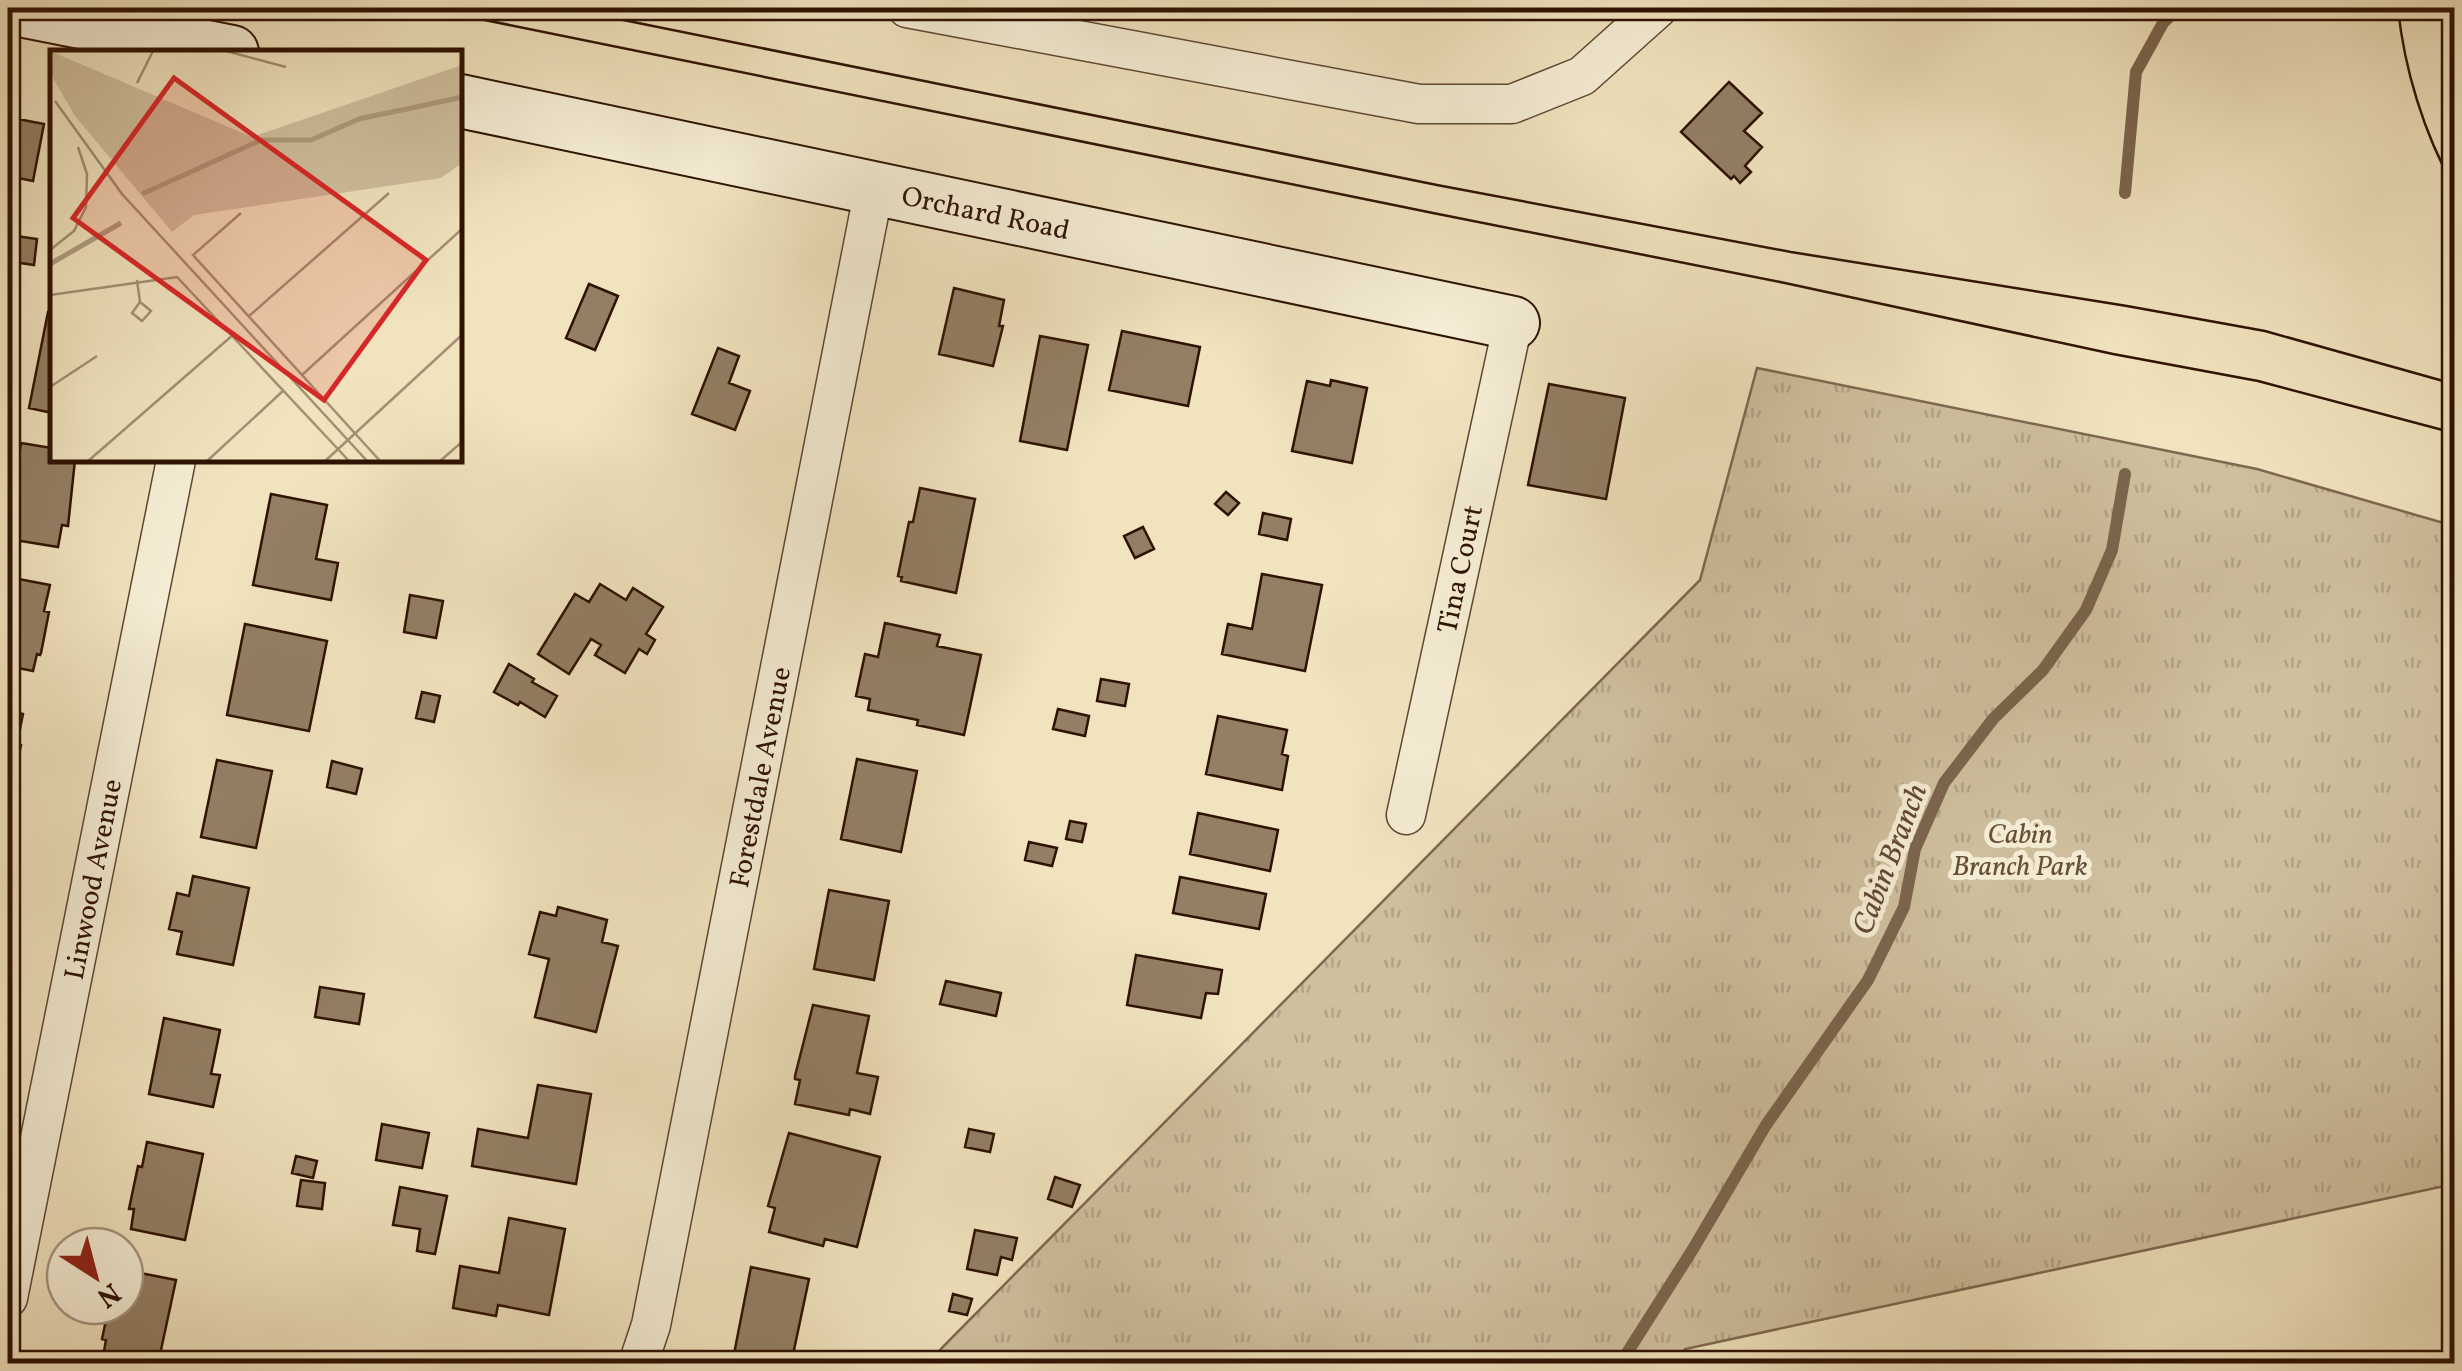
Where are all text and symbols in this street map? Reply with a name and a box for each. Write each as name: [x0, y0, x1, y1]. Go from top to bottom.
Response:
inset map: [50, 50, 462, 462]
street label: Orchard Road: [898, 178, 1073, 251]
street label: Tina Court: [1429, 502, 1494, 637]
street label: Forestdale Avenue: [721, 664, 802, 891]
street label: Linwood Avenue: [56, 776, 133, 983]
water label: Cabin Branch: [1843, 778, 1939, 941]
park label: Cabin Branch Park: [1952, 816, 2088, 887]
north arrow: [45, 1226, 145, 1326]
text: N: [89, 1272, 128, 1316]

